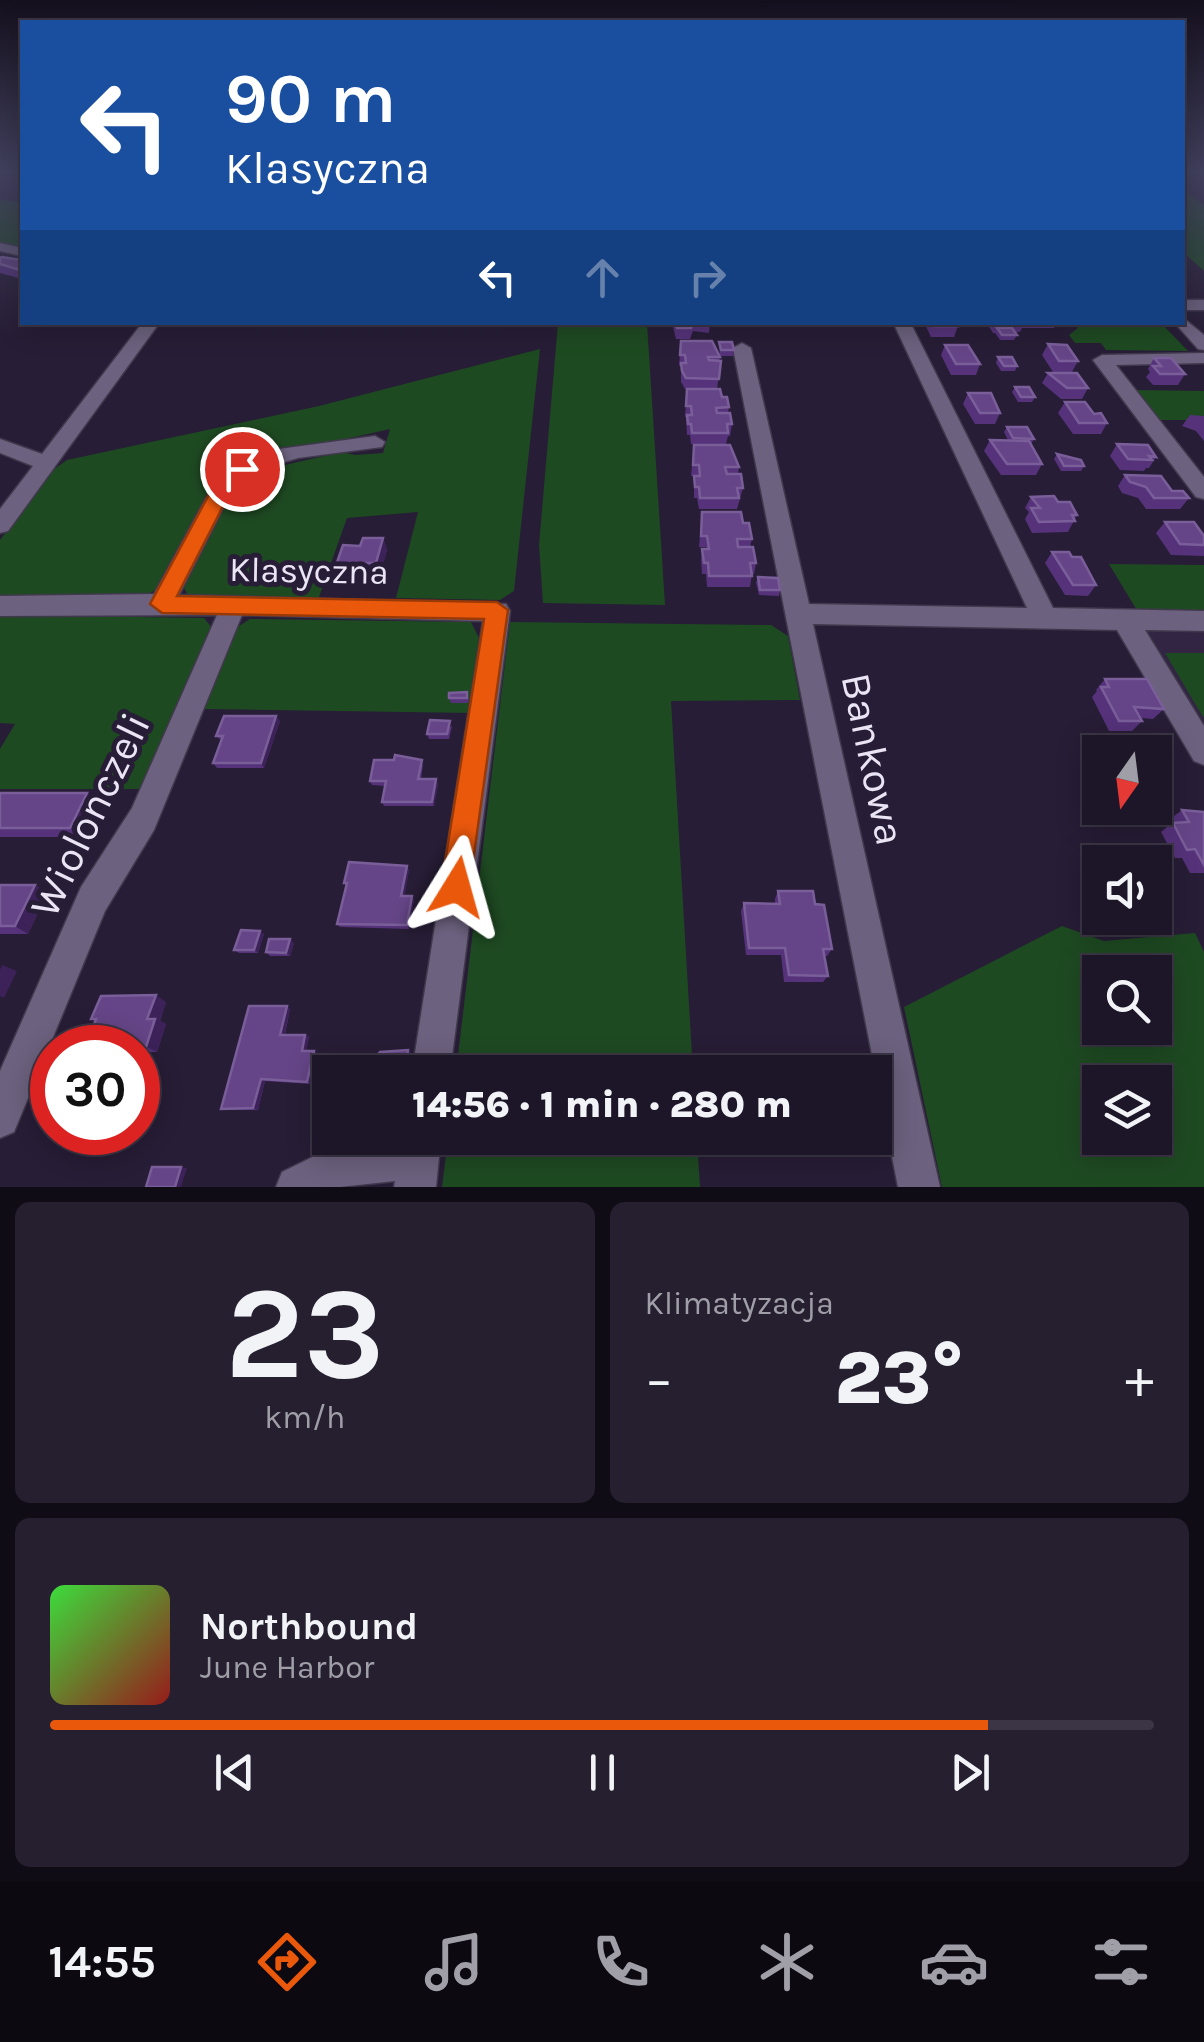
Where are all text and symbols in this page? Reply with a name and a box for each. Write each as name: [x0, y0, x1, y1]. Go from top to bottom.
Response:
text: 90 m: [225, 58, 396, 140]
icon: left: [60, 60, 190, 190]
text: Klasyczna: [225, 142, 430, 194]
icon: left: [470, 250, 525, 305]
icon: ahead: [575, 250, 630, 305]
icon: right: [680, 250, 735, 305]
pin: [200, 427, 285, 512]
icon: arrive: [215, 442, 270, 497]
street label: Klasyczna: [229, 549, 389, 593]
street label: Bankowa: [830, 668, 916, 850]
street label: Wiolonczeli: [19, 705, 161, 925]
north arrow: [1082, 735, 1172, 825]
map controls: [1082, 735, 1172, 1155]
position arrow: [405, 835, 509, 939]
button: sound: [1082, 845, 1172, 935]
button: search: [1082, 955, 1172, 1045]
speed limit sign: 30: [30, 1025, 160, 1155]
button: layers: [1082, 1065, 1172, 1155]
text: 14:56 · 1 min · 280 m: [412, 1082, 792, 1127]
text: 23: [225, 1258, 385, 1410]
text: Klimatyzacja: [645, 1285, 834, 1322]
text: 23°: [835, 1334, 964, 1422]
text: −: [645, 1347, 673, 1411]
text: +: [1125, 1347, 1154, 1411]
text: km/h: [264, 1399, 345, 1436]
text: Northbound: [200, 1604, 418, 1649]
text: June Harbor: [200, 1649, 374, 1686]
icon: previous: [207, 1745, 262, 1800]
icon: pause: [575, 1745, 630, 1800]
icon: next: [943, 1745, 998, 1800]
icon: directions: [252, 1927, 322, 1997]
icon: music: [419, 1927, 489, 1997]
icon: phone: [586, 1927, 656, 1997]
icon: climate: [752, 1927, 822, 1997]
icon: car: [919, 1927, 989, 1997]
icon: filters: [1086, 1927, 1156, 1997]
text: 14:55: [48, 1936, 156, 1988]

